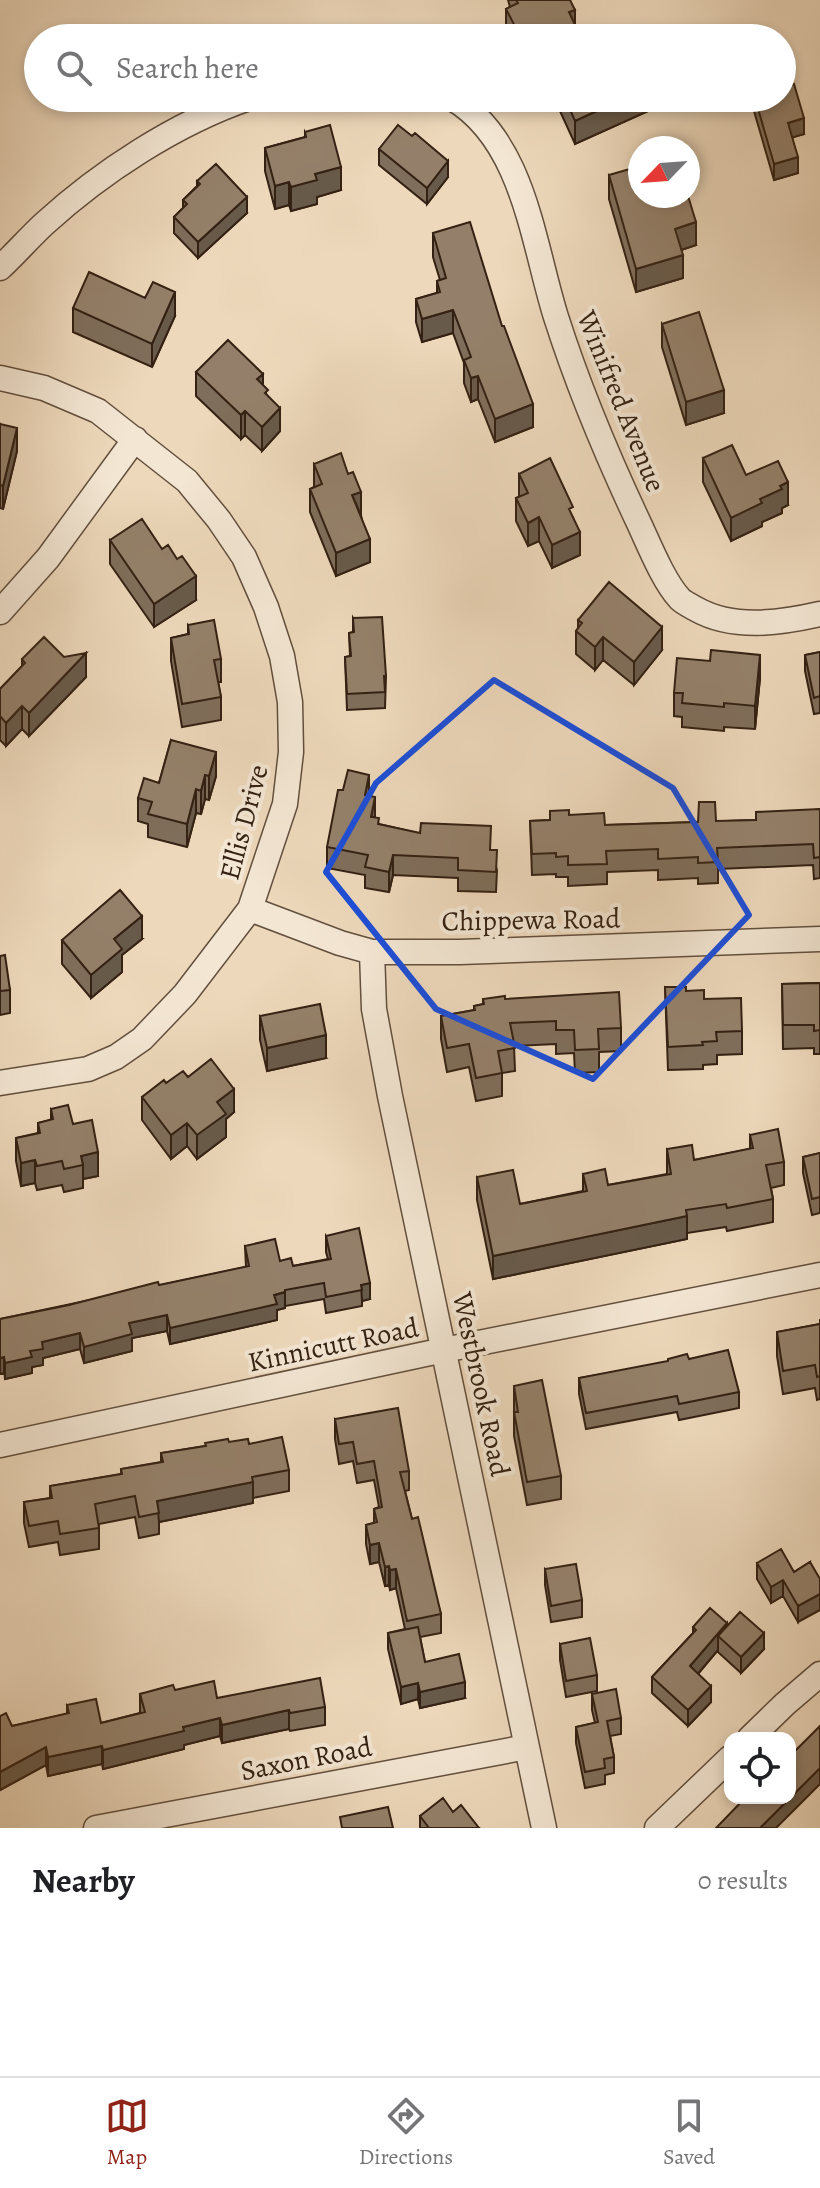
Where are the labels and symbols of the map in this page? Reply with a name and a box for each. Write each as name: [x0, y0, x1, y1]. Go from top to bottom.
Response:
north arrow: [628, 136, 700, 208]
street label: Winifred Avenue: [567, 304, 675, 498]
street label: Ellis Drive: [210, 760, 278, 884]
street label: Chippewa Road: [441, 899, 622, 941]
street label: Westbrook Road: [443, 1288, 519, 1481]
street label: Kinnicutt Road: [244, 1308, 423, 1382]
street label: Saxon Road: [237, 1727, 376, 1790]

